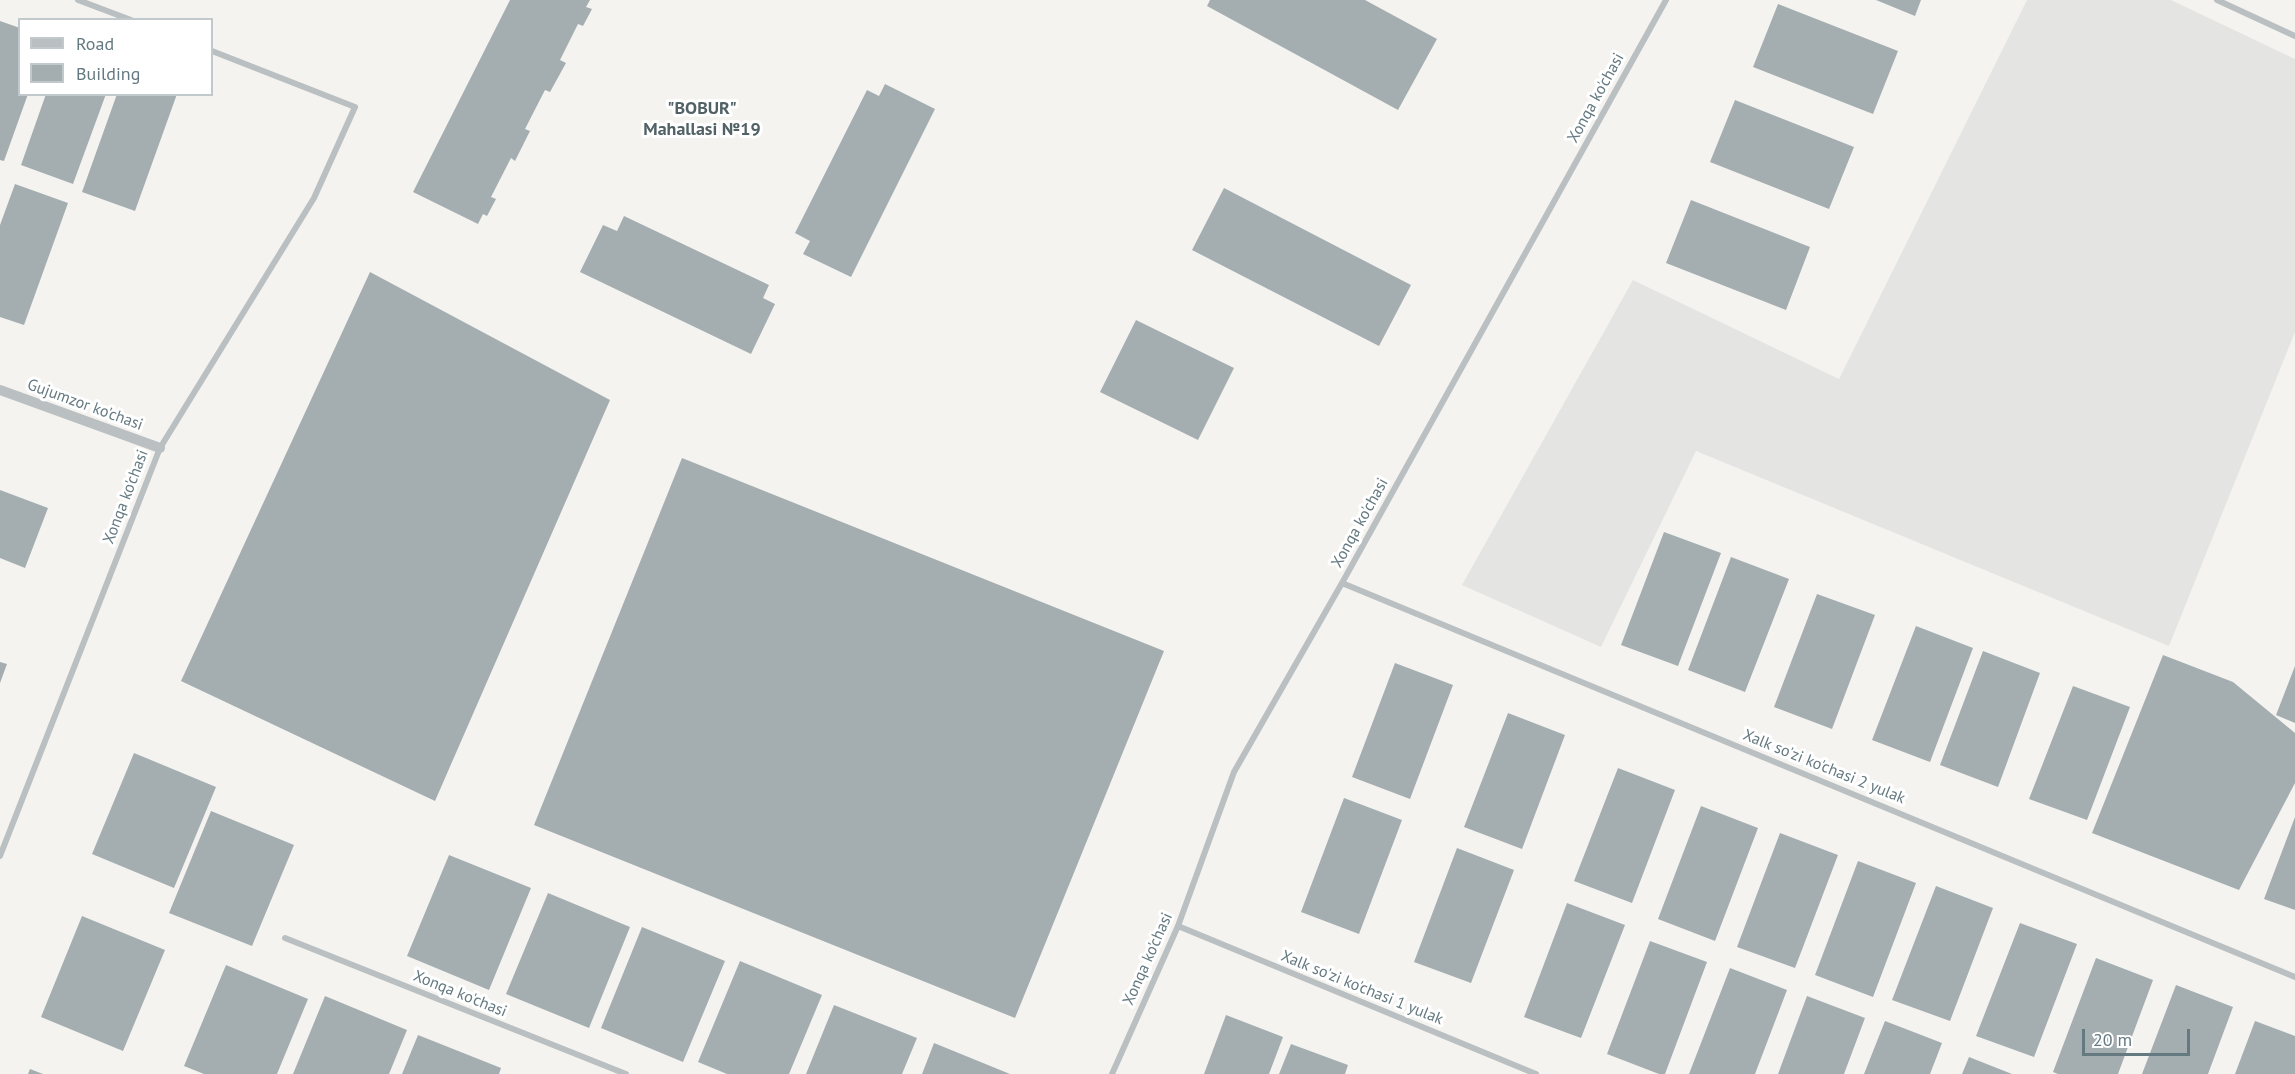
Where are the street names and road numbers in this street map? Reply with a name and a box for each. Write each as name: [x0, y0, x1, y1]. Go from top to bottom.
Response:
street label: Xonqa ko'chasi: [1564, 50, 1628, 146]
street label: Gujumzor ko'chasi: [25, 375, 145, 435]
street label: Xonqa ko'chasi: [99, 447, 153, 547]
street label: Xonqa ko'chasi: [1328, 475, 1392, 571]
street label: Xalk so'zi ko'chasi 2 yulak: [1740, 726, 1908, 808]
street label: Xonqa ko'chasi: [1119, 910, 1177, 1008]
street label: Xalk so'zi ko'chasi 1 yulak: [1278, 947, 1446, 1029]
street label: Xonqa ko'chasi: [410, 967, 510, 1021]

